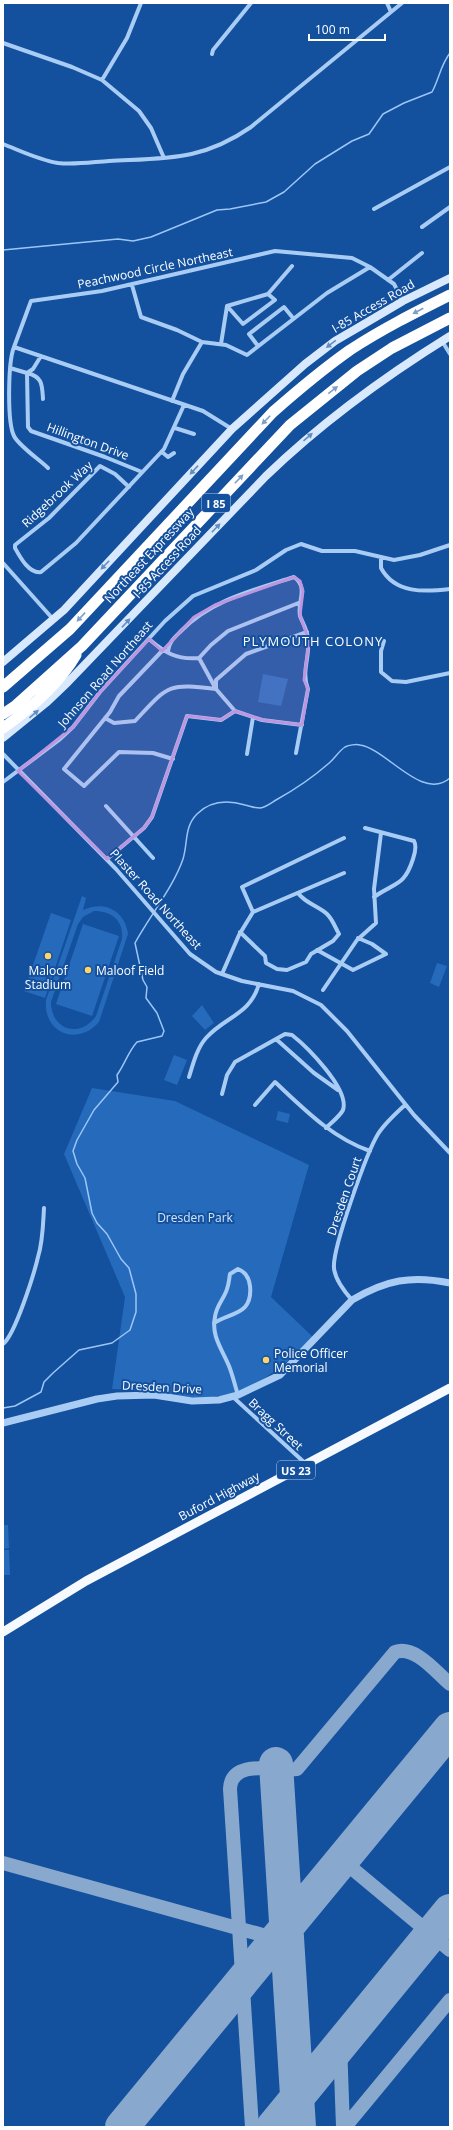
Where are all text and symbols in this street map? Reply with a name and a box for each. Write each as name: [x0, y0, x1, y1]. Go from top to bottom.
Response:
scale bar: [309, 16, 385, 42]
text: 100 m: [315, 21, 350, 38]
street label: Peachwood Circle Northeast: [76, 243, 234, 293]
street label: I-85 Access Road: [328, 275, 418, 337]
one-way arrow: [412, 308, 423, 315]
one-way arrow: [325, 340, 336, 349]
one-way arrow: [327, 385, 338, 394]
one-way arrow: [261, 415, 270, 425]
street label: Hillington Drive: [45, 418, 132, 464]
one-way arrow: [303, 432, 313, 442]
street label: Ridgebrook Way: [18, 456, 97, 531]
one-way arrow: [189, 465, 199, 475]
one-way arrow: [234, 474, 243, 484]
road number: I 85: [202, 494, 230, 512]
street label: Northeast Expressway: [100, 503, 198, 606]
street label: I-85 Access Road: [129, 522, 205, 602]
one-way arrow: [211, 523, 221, 533]
one-way arrow: [100, 560, 110, 570]
one-way arrow: [76, 612, 86, 622]
street label: Johnson Road Northeast: [53, 617, 156, 732]
one-way arrow: [122, 618, 131, 628]
district label: PLYMOUTH COLONY: [243, 632, 383, 650]
one-way arrow: [28, 709, 39, 718]
street label: Plaster Road Northeast: [106, 845, 206, 953]
marker: Maloof Stadium: [43, 951, 53, 961]
place label: Maloof Stadium: [25, 962, 71, 993]
place label: Maloof Field: [96, 962, 164, 979]
marker: Maloof Field: [83, 965, 93, 975]
street label: Dresden Court: [323, 1154, 365, 1238]
park label: Dresden Park: [157, 1209, 234, 1226]
place label: Police Officer Memorial: [274, 1345, 348, 1376]
marker: Police Officer Memorial: [261, 1355, 271, 1365]
street label: Dresden Drive: [122, 1376, 203, 1398]
street label: Bragg Street: [245, 1394, 307, 1454]
road number: US 23: [277, 1461, 315, 1479]
street label: Buford Highway: [176, 1467, 263, 1525]

